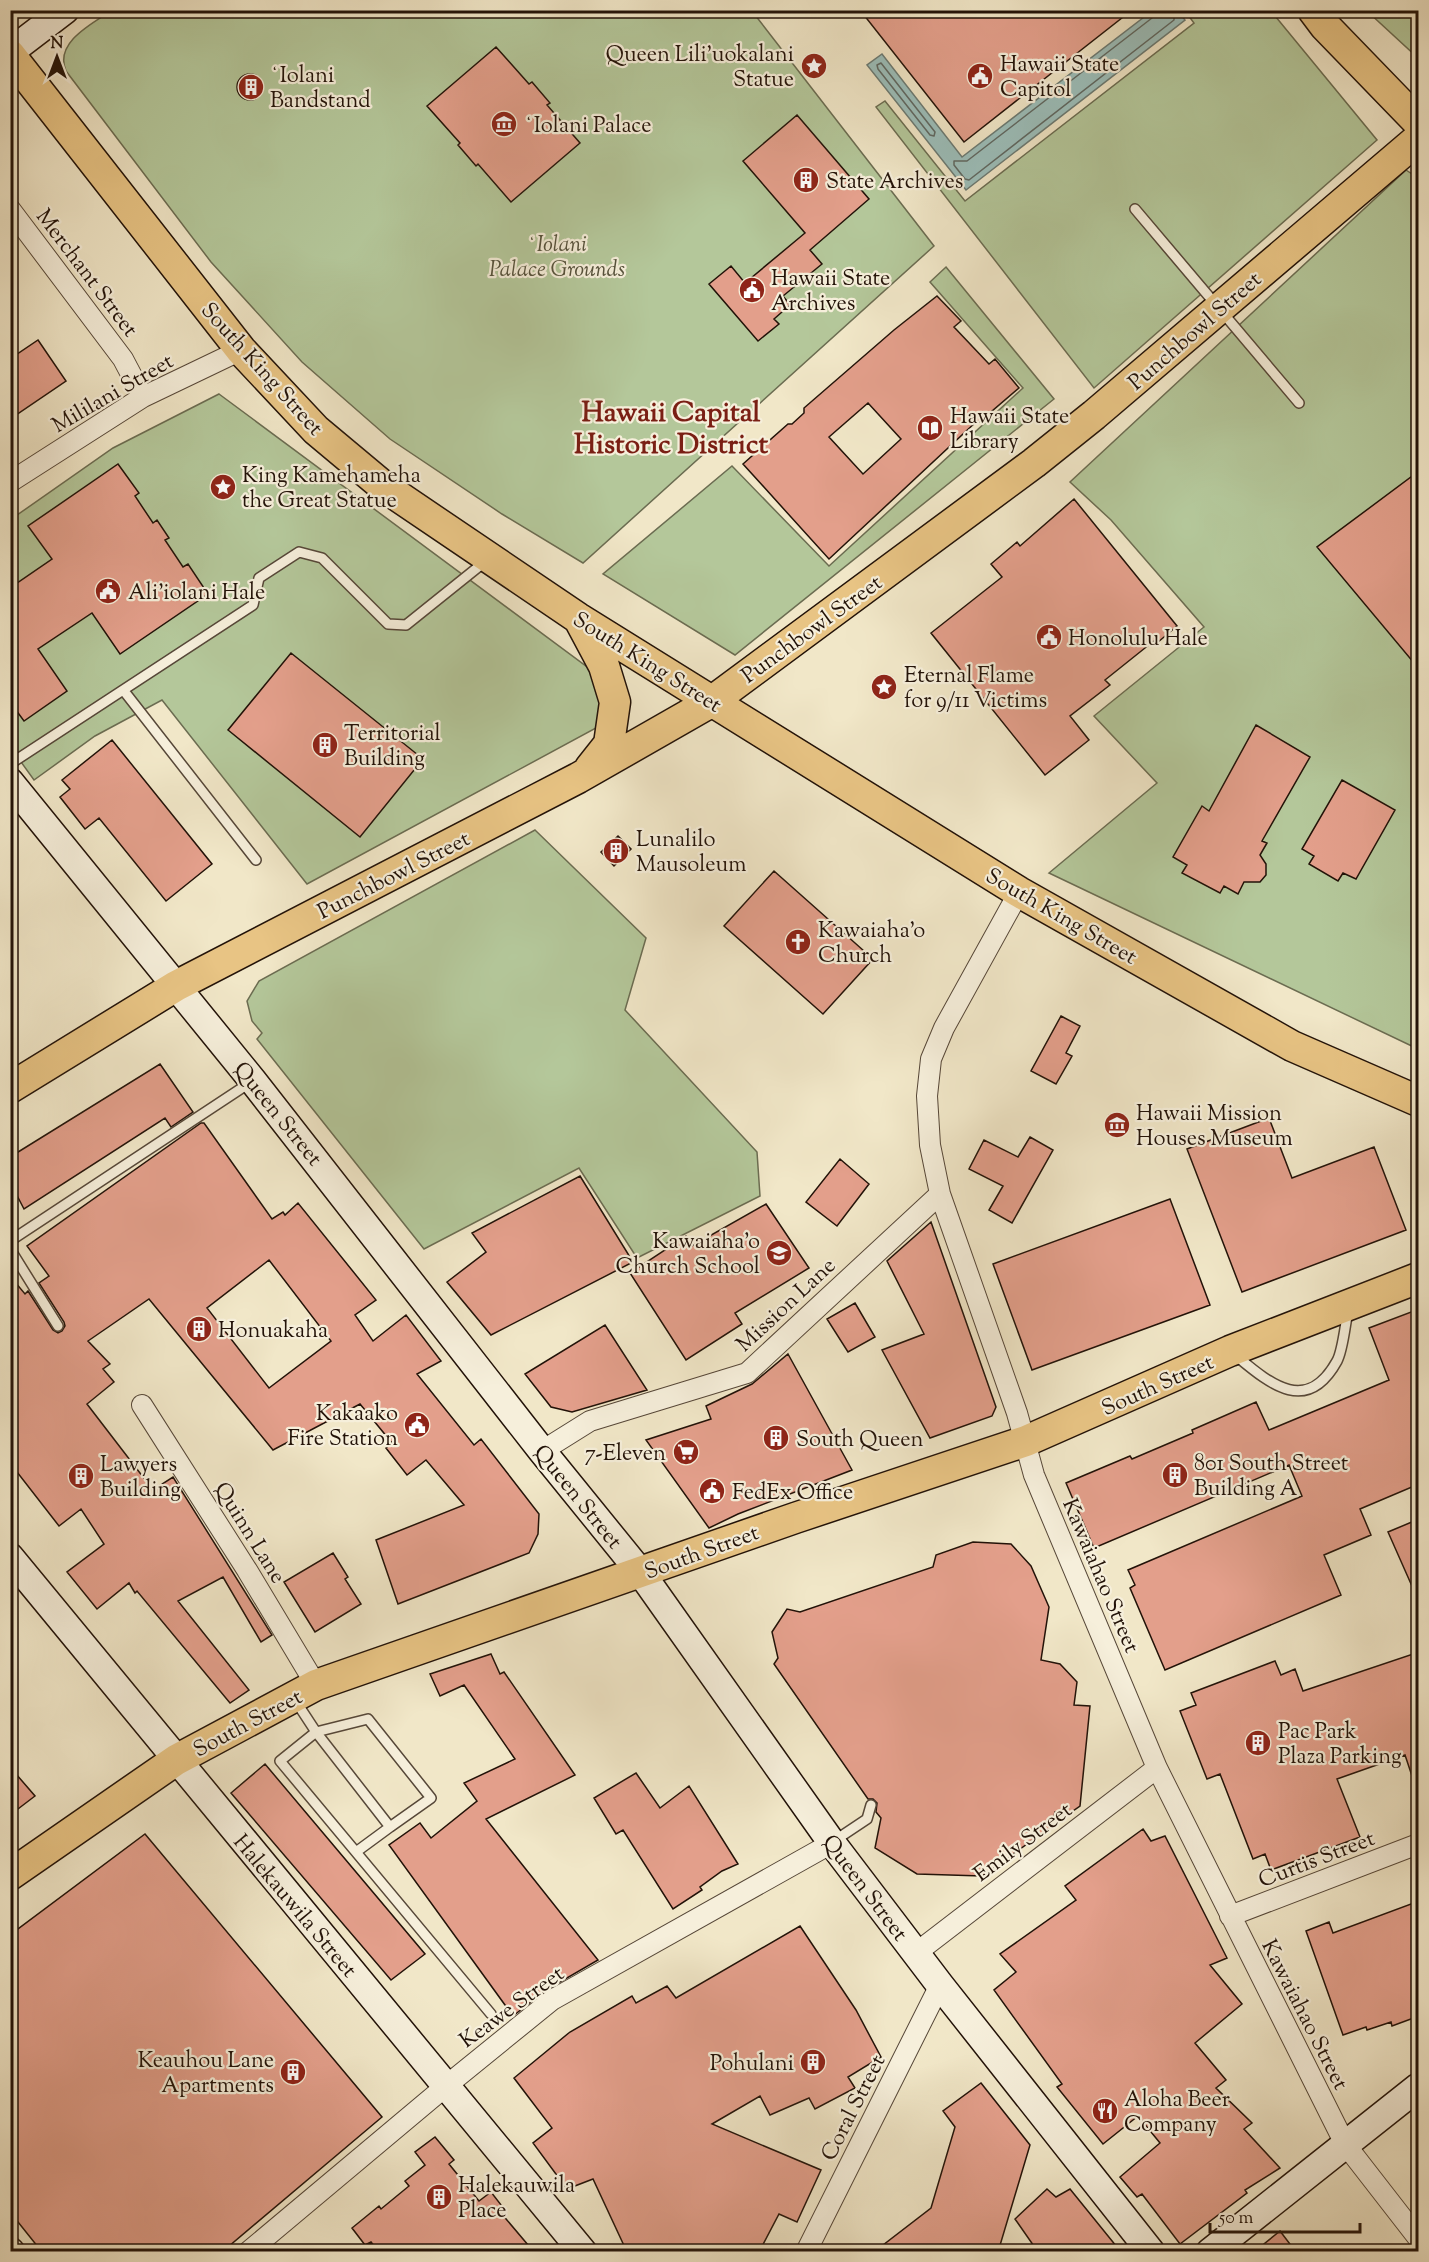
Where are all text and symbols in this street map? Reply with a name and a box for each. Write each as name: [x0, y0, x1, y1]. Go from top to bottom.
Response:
north arrow: [27, 27, 87, 87]
text: N: [51, 33, 64, 56]
place label: Queen Lili'uokalani Statue: [605, 40, 794, 97]
place label: Hawaii State Capitol: [1000, 50, 1119, 107]
place icon: Queen Lili'uokalani Statue: [799, 51, 829, 81]
place label: ʻIolani Bandstand: [270, 61, 371, 118]
public building icon: Hawaii State Capitol: [965, 61, 995, 91]
building icon: ʻIolani Bandstand: [236, 72, 266, 102]
museum icon: ʻIolani Palace: [489, 109, 519, 139]
place label: ʻIolani Palace: [524, 111, 651, 143]
building icon: State Archives: [791, 165, 821, 195]
place label: State Archives: [826, 167, 963, 199]
street label: Merchant Street: [27, 203, 145, 345]
park label: ʻIolani Palace Grounds: [489, 230, 625, 287]
place label: Hawaii State Archives: [771, 264, 890, 321]
street label: Punchbowl Street: [1122, 265, 1270, 399]
public building icon: Hawaii State Archives: [737, 275, 767, 305]
street label: South King Street: [192, 296, 330, 444]
street label: Mililani Street: [47, 347, 181, 442]
district label: Hawaii Capital Historic District: [574, 394, 768, 466]
place label: Hawaii State Library: [950, 402, 1069, 459]
library icon: Hawaii State Library: [915, 413, 945, 443]
place label: King Kamehameha the Great Statue: [242, 461, 421, 518]
place icon: King Kamehameha the Great Statue: [208, 472, 238, 502]
street label: Punchbowl Street: [736, 568, 890, 693]
public building icon: Ali'iolani Hale: [93, 576, 123, 606]
place label: Ali'iolani Hale: [128, 578, 265, 610]
street label: South King Street: [566, 605, 727, 722]
public building icon: Honolulu Hale: [1034, 622, 1064, 652]
place label: Honolulu Hale: [1068, 624, 1208, 656]
place label: Eternal Flame for 9/11 Victims: [904, 661, 1047, 718]
place icon: Eternal Flame for 9/11 Victims: [869, 672, 899, 702]
place label: Territorial Building: [344, 719, 441, 776]
building icon: Territorial Building: [310, 730, 340, 760]
street label: Punchbowl Street: [312, 824, 477, 929]
place label: Lunalilo Mausoleum: [636, 825, 746, 882]
building icon: Lunalilo Mausoleum: [601, 836, 631, 866]
street label: South King Street: [979, 861, 1143, 974]
place label: Kawaiaha'o Church: [818, 916, 925, 973]
church icon: Kawaiaha'o Church: [783, 927, 813, 957]
street label: Queen Street: [225, 1056, 329, 1174]
place label: Hawaii Mission Houses Museum: [1136, 1099, 1293, 1156]
museum icon: Hawaii Mission Houses Museum: [1102, 1110, 1132, 1140]
place label: Kawaiaha'o Church School: [615, 1227, 760, 1284]
school or university icon: Kawaiaha'o Church School: [764, 1238, 794, 1268]
street label: Mission Lane: [730, 1252, 844, 1361]
building icon: Honuakaha: [184, 1314, 214, 1344]
place label: Honuakaha: [218, 1316, 328, 1348]
street label: South Street: [1097, 1348, 1220, 1426]
place label: Kakaako Fire Station: [288, 1399, 398, 1456]
public building icon: Kakaako Fire Station: [402, 1410, 432, 1440]
building icon: South Queen: [761, 1423, 791, 1453]
place label: South Queen: [796, 1425, 924, 1457]
supermarket icon: 7-Eleven: [671, 1437, 701, 1467]
street label: Queen Street: [525, 1439, 629, 1557]
place label: 7-Eleven: [585, 1439, 666, 1471]
place label: 801 South Street Building A: [1194, 1449, 1349, 1506]
place label: Lawyers Building: [100, 1450, 181, 1507]
building icon: 801 South Street Building A: [1160, 1460, 1190, 1490]
building icon: Lawyers Building: [66, 1461, 96, 1491]
public building icon: FedEx Office: [697, 1476, 727, 1506]
street label: Quinn Lane: [205, 1477, 292, 1591]
place label: FedEx Office: [732, 1478, 853, 1510]
street label: Kawaiahao Street: [1052, 1494, 1146, 1659]
street label: South Street: [640, 1518, 764, 1589]
street label: South Street: [188, 1682, 309, 1767]
place label: Pac Park Plaza Parking: [1278, 1717, 1402, 1774]
building icon: Pac Park Plaza Parking: [1243, 1728, 1273, 1758]
street label: Emily Street: [968, 1795, 1080, 1891]
street label: Curtis Street: [1254, 1824, 1380, 1898]
street label: Halekauwila Street: [224, 1828, 364, 1986]
street label: Queen Street: [813, 1829, 915, 1949]
street label: Kawaiahao Street: [1252, 1935, 1355, 2097]
street label: Keawe Street: [454, 1959, 572, 2057]
place label: Keauhou Lane Apartments: [138, 2046, 274, 2103]
building icon: Pohulani: [798, 2047, 828, 2077]
place label: Pohulani: [710, 2049, 794, 2081]
street label: Coral Street: [814, 2049, 895, 2167]
building icon: Keauhou Lane Apartments: [278, 2057, 308, 2087]
place label: Aloha Beer Company: [1124, 2085, 1230, 2142]
restaurant icon: Aloha Beer Company: [1090, 2096, 1120, 2126]
place label: Halekauwila Place: [458, 2171, 575, 2228]
building icon: Halekauwila Place: [424, 2182, 454, 2212]
scale bar: [1210, 2196, 1360, 2234]
text: 50 m: [1218, 2206, 1254, 2232]

